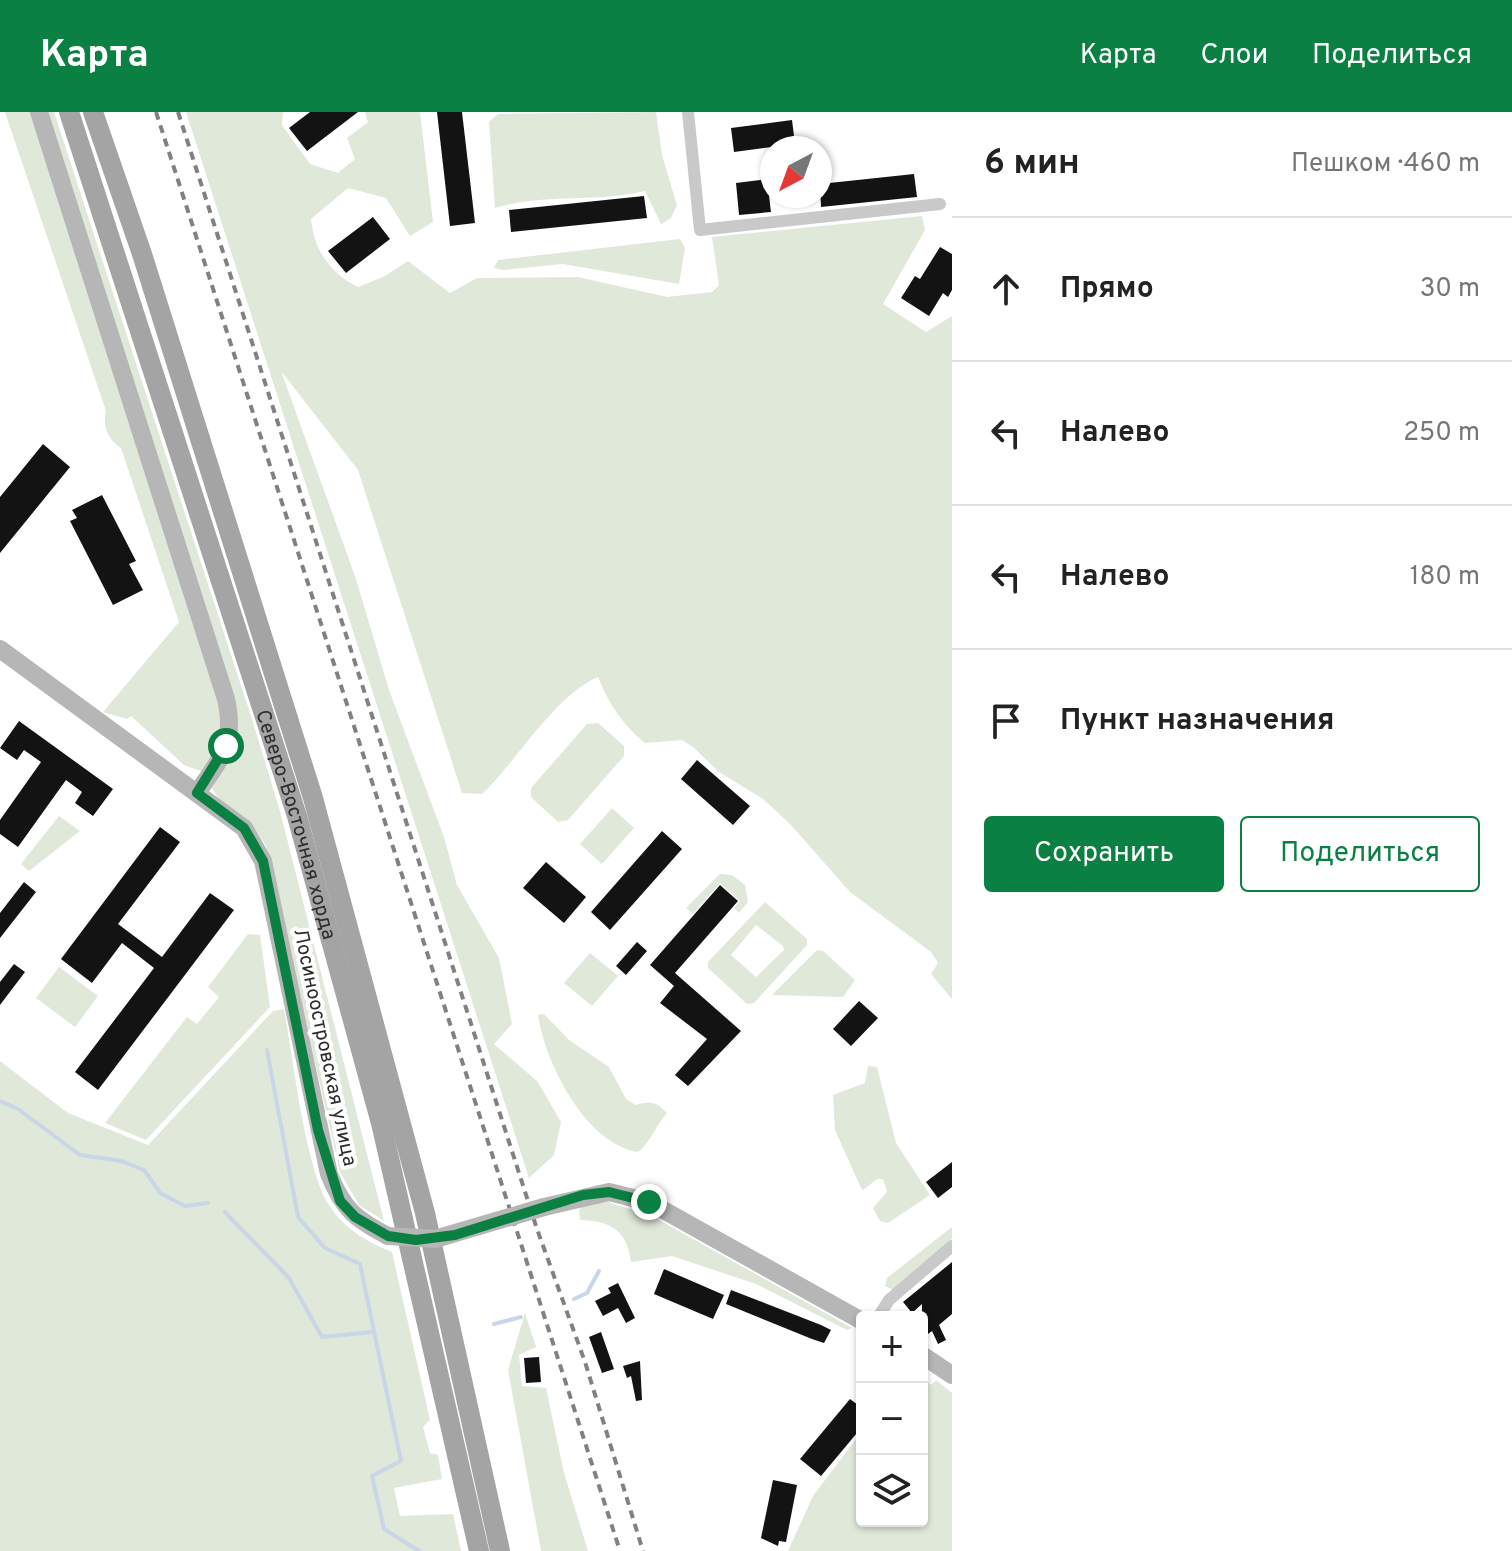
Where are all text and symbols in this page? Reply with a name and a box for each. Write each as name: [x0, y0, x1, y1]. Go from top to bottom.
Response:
text: Карта: [40, 32, 149, 81]
text: Карта: [1080, 38, 1156, 74]
text: Слои: [1200, 38, 1268, 74]
text: Поделиться: [1312, 38, 1472, 74]
north arrow: [760, 136, 832, 208]
text: 6 мин: [984, 143, 1080, 186]
text: Пешком · 460 m: [1291, 148, 1480, 181]
icon: ahead: [984, 267, 1028, 311]
text: Прямо: [1060, 271, 1154, 308]
text: 30 m: [1420, 273, 1480, 306]
icon: left: [984, 411, 1028, 455]
text: Налево: [1060, 415, 1169, 452]
text: 250 m: [1403, 417, 1480, 450]
icon: left: [984, 555, 1028, 599]
text: Налево: [1060, 559, 1169, 596]
text: 180 m: [1410, 561, 1480, 594]
icon: arrive: [984, 699, 1028, 743]
text: Пункт назначения: [1060, 703, 1334, 740]
street label: Северо-Восточная хорда: [248, 707, 341, 943]
route start: [208, 728, 244, 764]
button: Сохранить: [984, 816, 1224, 892]
button: Поделиться: [1240, 816, 1480, 892]
street label: Лосиноостровская улица: [286, 926, 362, 1169]
route end: [631, 1184, 667, 1220]
map controls: [856, 1311, 928, 1527]
button: +: [856, 1311, 928, 1383]
button: −: [856, 1383, 928, 1455]
button: layers: [856, 1455, 928, 1527]

